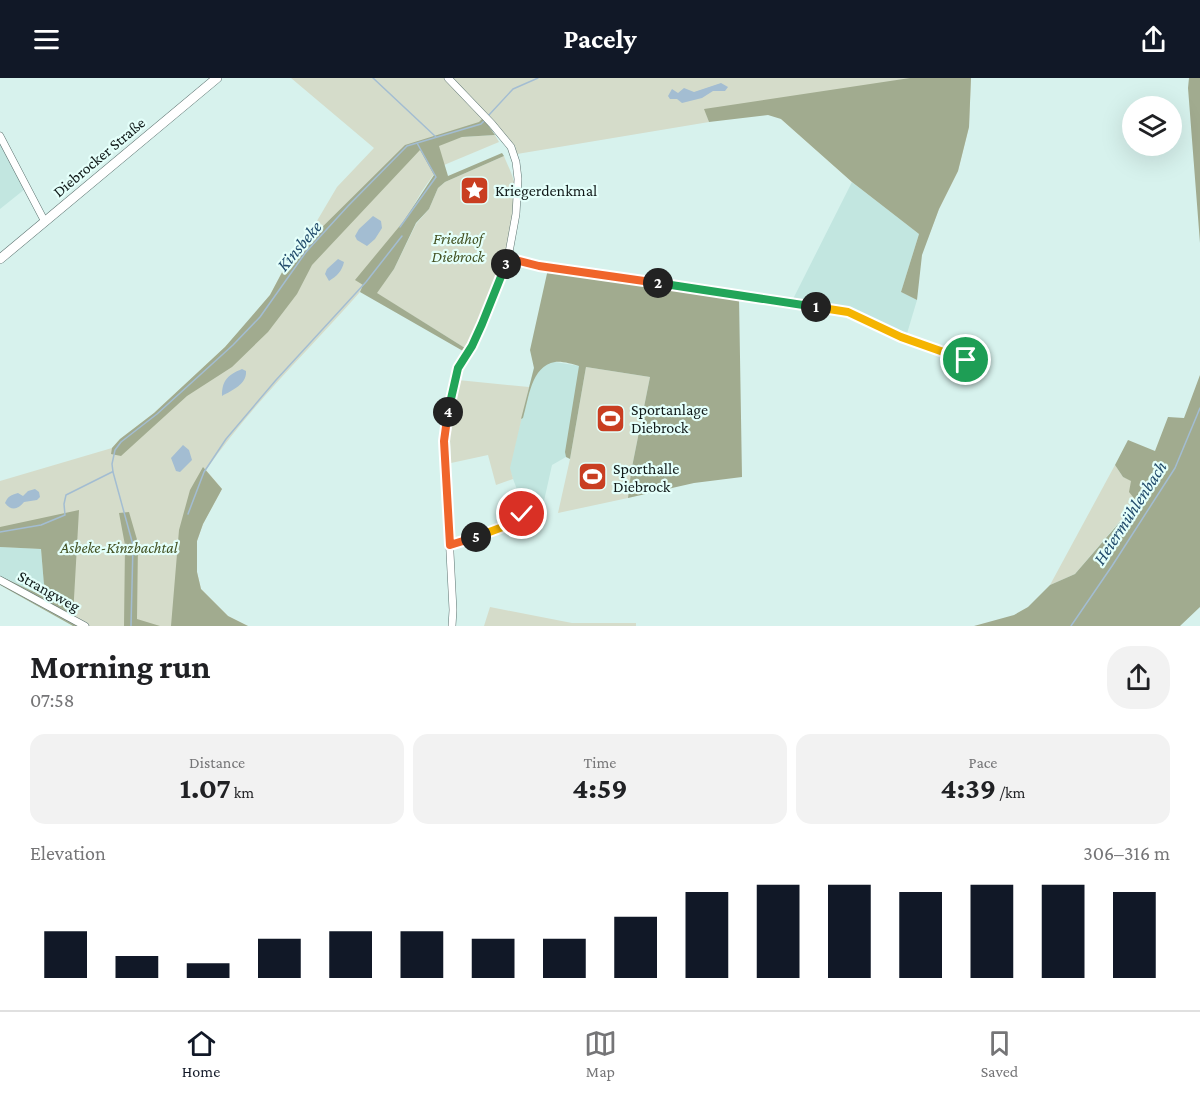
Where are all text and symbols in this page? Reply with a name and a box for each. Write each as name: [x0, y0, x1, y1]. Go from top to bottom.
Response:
icon: menu: [30, 23, 63, 56]
icon: share: [1137, 23, 1170, 56]
text: Pacely: [563, 24, 637, 54]
map controls: [1122, 96, 1182, 156]
button: layers: [1122, 96, 1182, 156]
street label: Diebrocker Straße: [50, 114, 148, 200]
place icon: Kriegerdenkmal: [458, 174, 490, 206]
place label: Kriegerdenkmal: [495, 182, 597, 200]
water label: Kinsbeke: [272, 217, 326, 275]
park label: Friedhof Diebrock: [432, 230, 486, 265]
pin: 3: [491, 249, 521, 279]
text: 3: [502, 255, 510, 272]
pin: 2: [643, 268, 673, 298]
text: 2: [654, 274, 662, 291]
pin: 1: [801, 292, 831, 322]
text: 1: [813, 298, 819, 315]
pin: [940, 334, 991, 385]
icon: arrive: [949, 343, 982, 376]
pin: 4: [433, 397, 463, 427]
place label: Sportanlage Diebrock: [631, 401, 708, 436]
sports icon: Sportanlage Diebrock: [594, 402, 626, 434]
text: 4: [444, 403, 452, 420]
water label: Heiermühlenbach: [1089, 457, 1171, 568]
place label: Sporthalle Diebrock: [613, 460, 679, 495]
sports icon: Sporthalle Diebrock: [576, 461, 608, 493]
pin: [496, 488, 547, 539]
icon: check: [505, 497, 538, 530]
pin: 5: [461, 522, 491, 552]
text: 5: [472, 528, 480, 545]
park label: Asbeke-Kinzbachtal: [59, 539, 179, 556]
street label: Strangweg: [15, 567, 83, 616]
button: share: [1107, 646, 1170, 709]
text: Morning run: [30, 648, 211, 685]
text: 07:58: [30, 689, 75, 711]
text: Distance: [189, 754, 245, 771]
text: Time: [584, 754, 616, 771]
text: Pace: [969, 754, 997, 771]
text: 1.07: [180, 771, 231, 804]
text: 4:59: [572, 771, 628, 804]
text: 4:39: [941, 771, 996, 804]
text: km: [231, 784, 254, 801]
text: /km: [996, 784, 1025, 801]
text: Elevation: [30, 842, 106, 864]
text: 306–316 m: [1083, 842, 1170, 864]
tab: Home: [182, 1027, 220, 1080]
tab: Map: [584, 1027, 617, 1080]
tab: Saved: [981, 1027, 1018, 1080]

